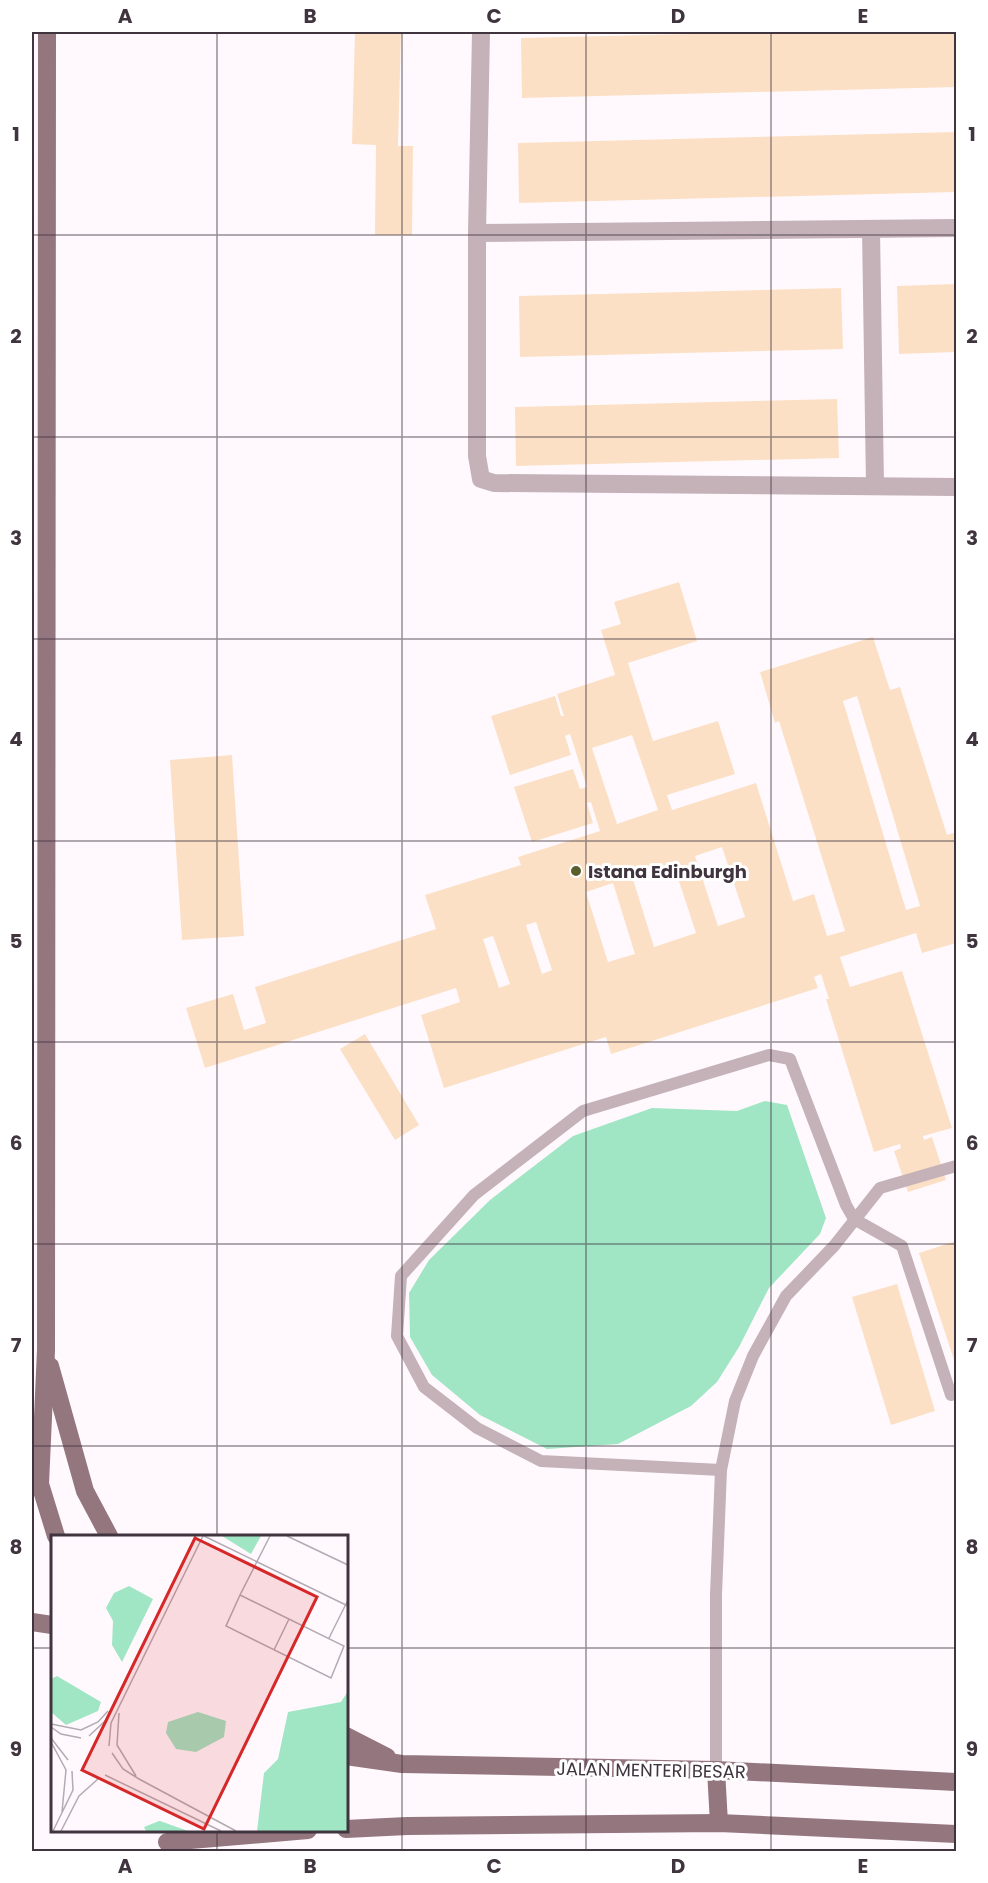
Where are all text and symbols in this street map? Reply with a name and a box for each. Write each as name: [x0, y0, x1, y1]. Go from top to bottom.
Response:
text: A: [118, 2, 133, 30]
text: B: [303, 2, 317, 30]
text: C: [486, 2, 502, 30]
text: D: [671, 2, 685, 30]
text: E: [858, 2, 868, 30]
text: 1: [12, 120, 20, 148]
text: 1: [968, 120, 976, 148]
text: 2: [10, 322, 22, 350]
text: 2: [966, 322, 978, 350]
text: 3: [10, 524, 22, 552]
text: 3: [966, 524, 978, 552]
text: 4: [9, 725, 23, 753]
text: 4: [965, 725, 979, 753]
place label: Istana Edinburgh: [588, 859, 747, 884]
marker: Istana Edinburgh: [569, 864, 583, 878]
text: 5: [10, 927, 23, 955]
text: 5: [966, 927, 979, 955]
text: 6: [10, 1129, 22, 1157]
text: 6: [966, 1129, 978, 1157]
text: 7: [11, 1331, 22, 1359]
text: 7: [967, 1331, 978, 1359]
text: 8: [10, 1533, 22, 1561]
text: 8: [966, 1533, 978, 1561]
inset map: [51, 1535, 348, 1832]
text: 9: [10, 1735, 22, 1763]
text: 9: [966, 1735, 978, 1763]
street label: JALAN MENTERI BESAR: [556, 1756, 746, 1784]
text: A: [118, 1852, 133, 1880]
text: B: [303, 1852, 317, 1880]
text: C: [486, 1852, 502, 1880]
text: D: [671, 1852, 685, 1880]
text: E: [858, 1852, 868, 1880]

